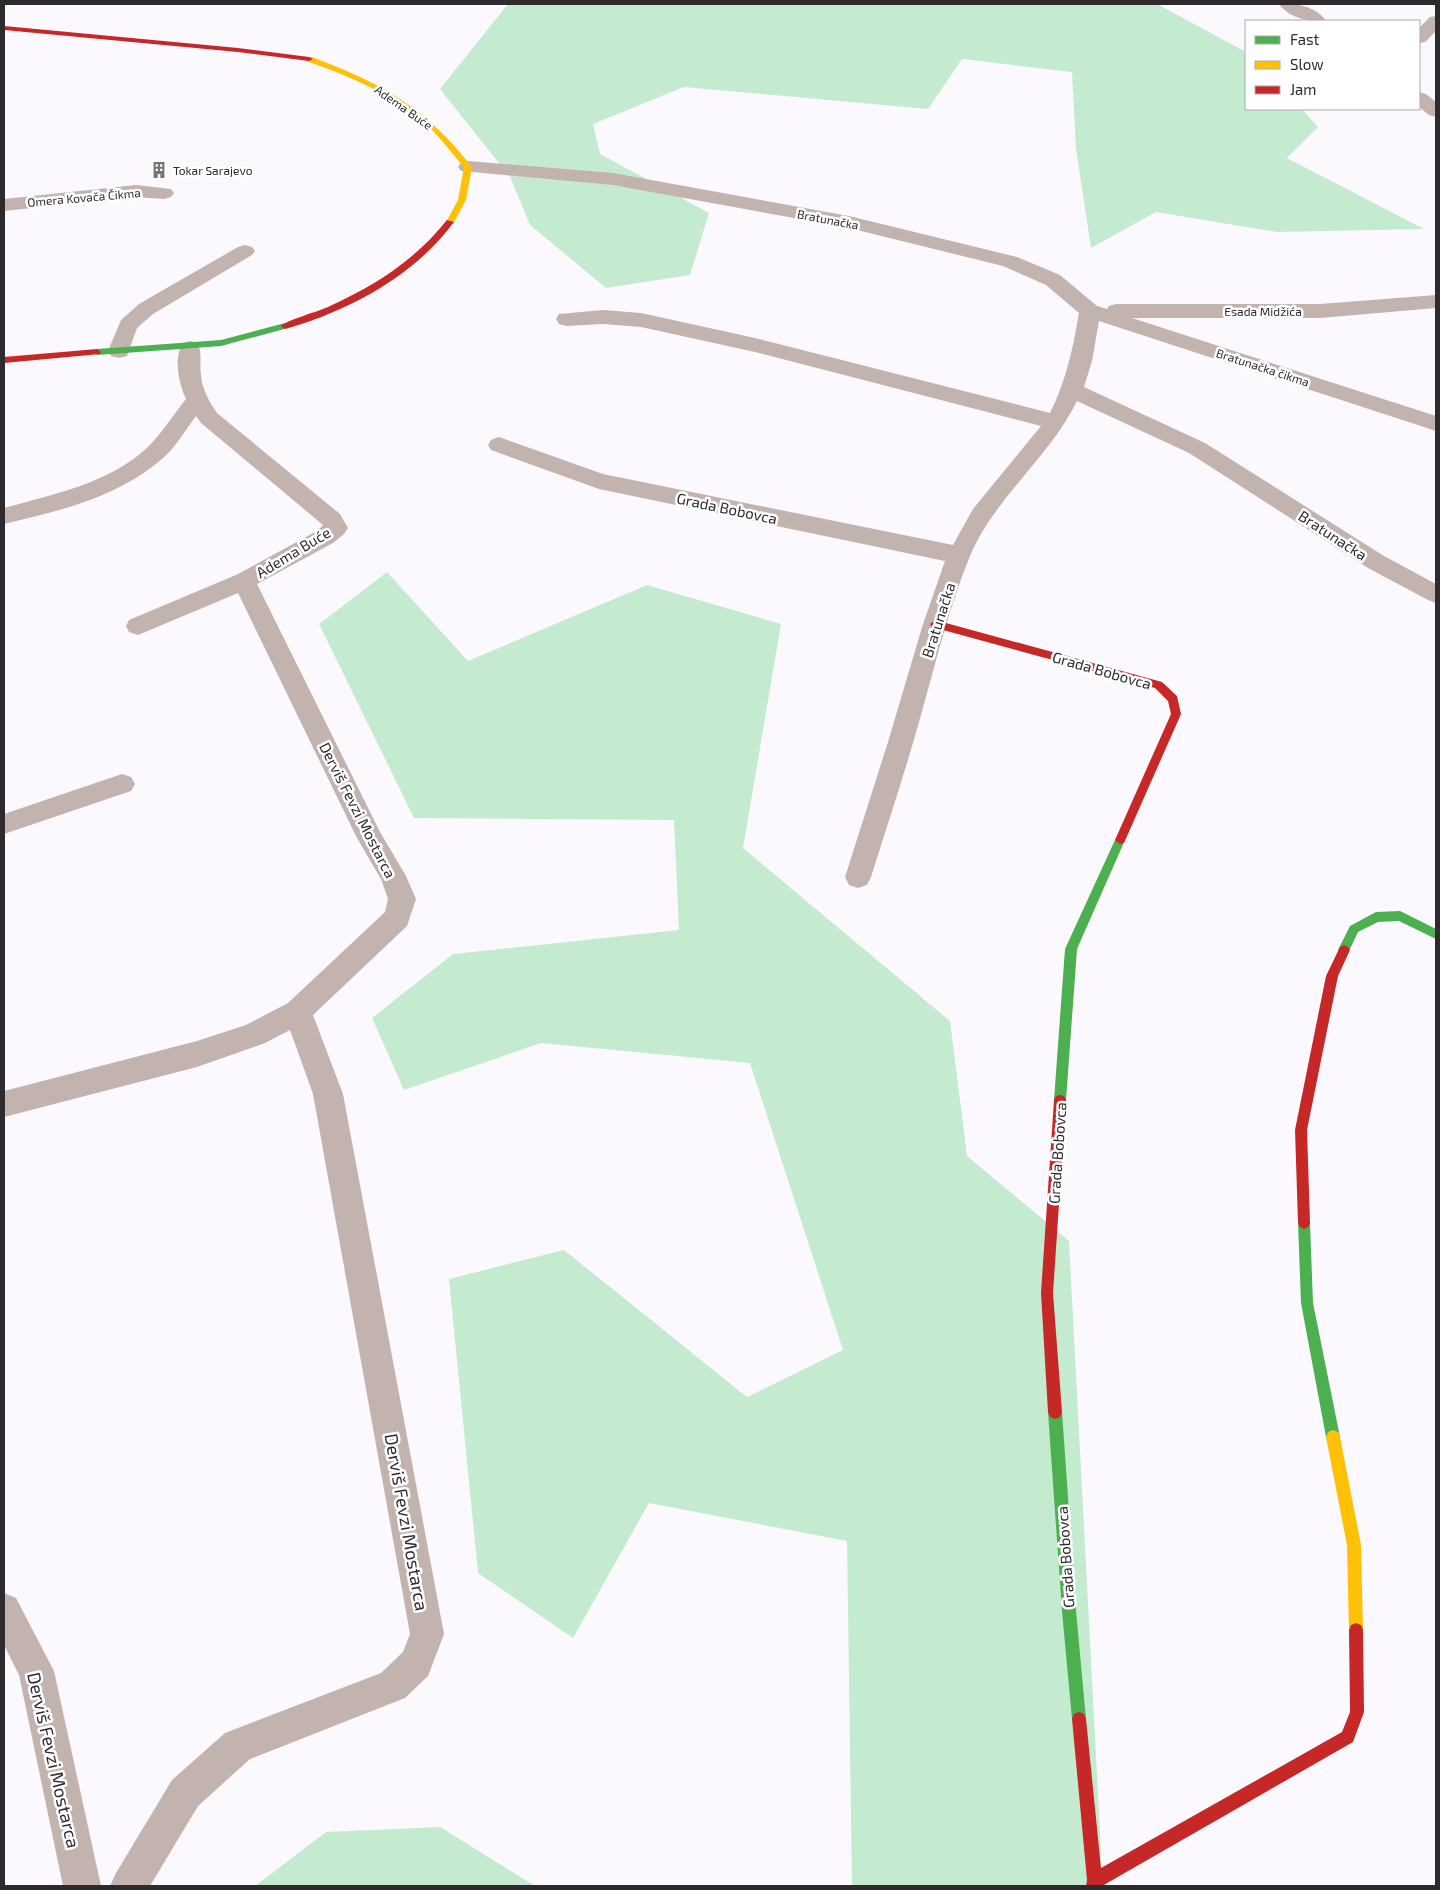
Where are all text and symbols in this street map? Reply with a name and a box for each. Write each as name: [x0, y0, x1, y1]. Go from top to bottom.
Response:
legend: [1245, 20, 1420, 110]
text: Fast: [1290, 30, 1320, 48]
text: Slow: [1290, 55, 1324, 73]
text: Jam: [1290, 80, 1316, 98]
street label: Adema Buće: [373, 82, 435, 132]
building icon: Tokar Sarajevo: [149, 160, 169, 180]
place label: Tokar Sarajevo: [173, 163, 253, 178]
street label: Omera Kovača Čikma: [27, 185, 141, 209]
street label: Bratunačka: [796, 206, 860, 232]
street label: Esada Midžića: [1224, 304, 1302, 318]
street label: Bratunačka čikma: [1215, 345, 1311, 389]
street label: Grada Bobovca: [675, 489, 779, 527]
street label: Bratunačka: [1295, 506, 1371, 564]
street label: Adema Buće: [252, 523, 334, 581]
street label: Bratunačka: [917, 580, 959, 660]
street label: Grada Bobovca: [1050, 647, 1154, 693]
street label: Derviš Fevzi Mostarca: [316, 739, 400, 881]
street label: Grada Bobovca: [1044, 1101, 1070, 1205]
street label: Derviš Fevzi Mostarca: [381, 1432, 433, 1612]
street label: Grada Bobovca: [1052, 1505, 1078, 1609]
street label: Derviš Fevzi Mostarca: [23, 1670, 85, 1850]

